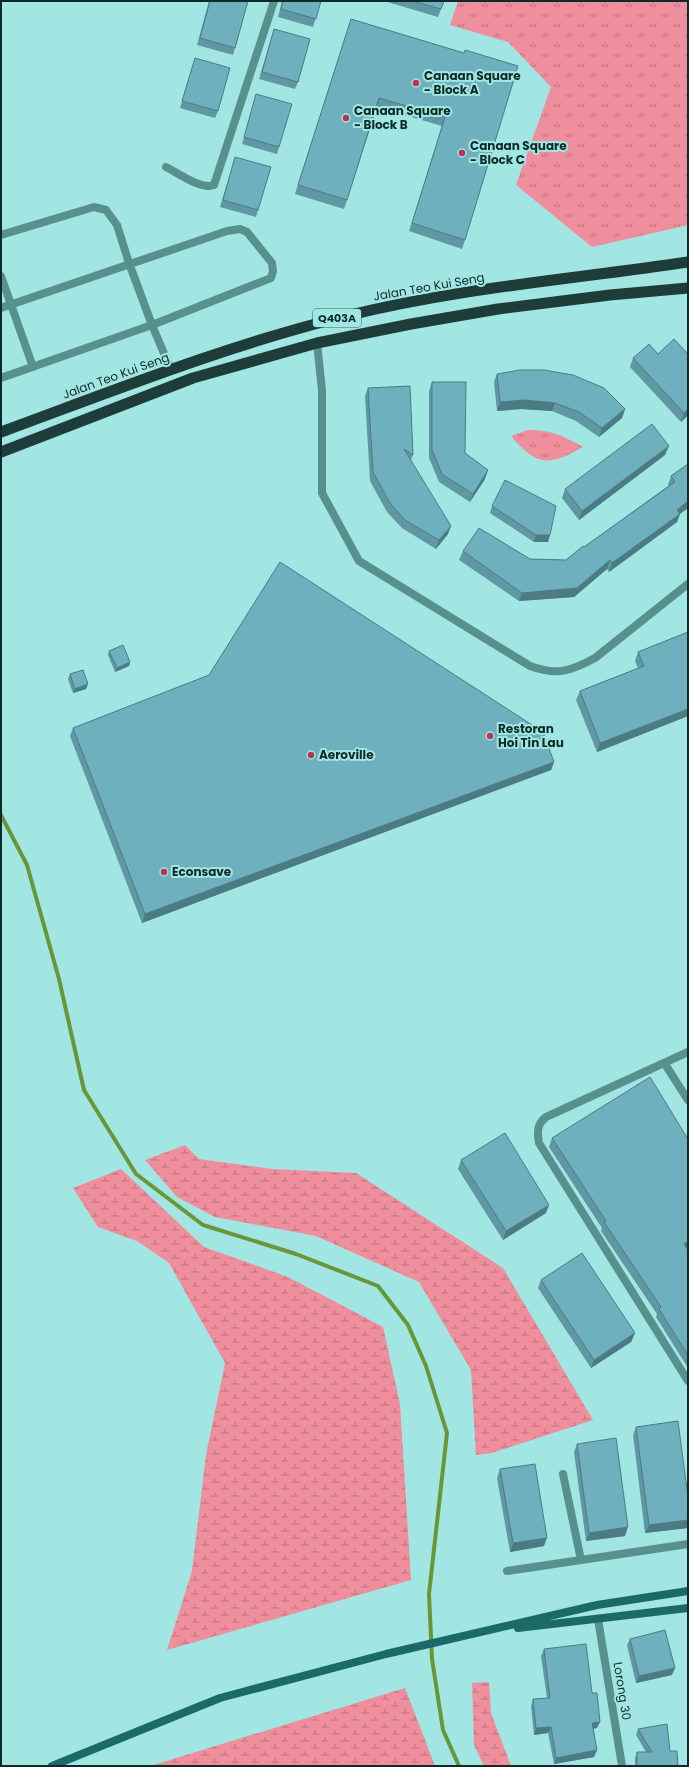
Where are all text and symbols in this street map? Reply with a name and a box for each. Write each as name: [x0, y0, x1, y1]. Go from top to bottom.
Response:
place label: Canaan Square - Block A: [424, 67, 521, 98]
marker: Canaan Square - Block A: [411, 78, 421, 88]
place label: Canaan Square - Block B: [354, 102, 451, 133]
marker: Canaan Square - Block B: [341, 113, 351, 123]
place label: Canaan Square - Block C: [470, 137, 567, 168]
marker: Canaan Square - Block C: [457, 148, 467, 158]
street label: Jalan Teo Kui Seng: [372, 268, 486, 305]
road number: Q403A: [313, 309, 361, 327]
street label: Jalan Teo Kui Seng: [60, 348, 172, 403]
place label: Restoran Hoi Tin Lau: [498, 720, 564, 751]
marker: Restoran Hoi Tin Lau: [485, 731, 495, 741]
place label: Aeroville: [319, 746, 374, 763]
marker: Aeroville: [306, 750, 316, 760]
place label: Econsave: [172, 863, 232, 880]
marker: Econsave: [159, 867, 169, 877]
street label: Lorong 30: [610, 1661, 635, 1721]

